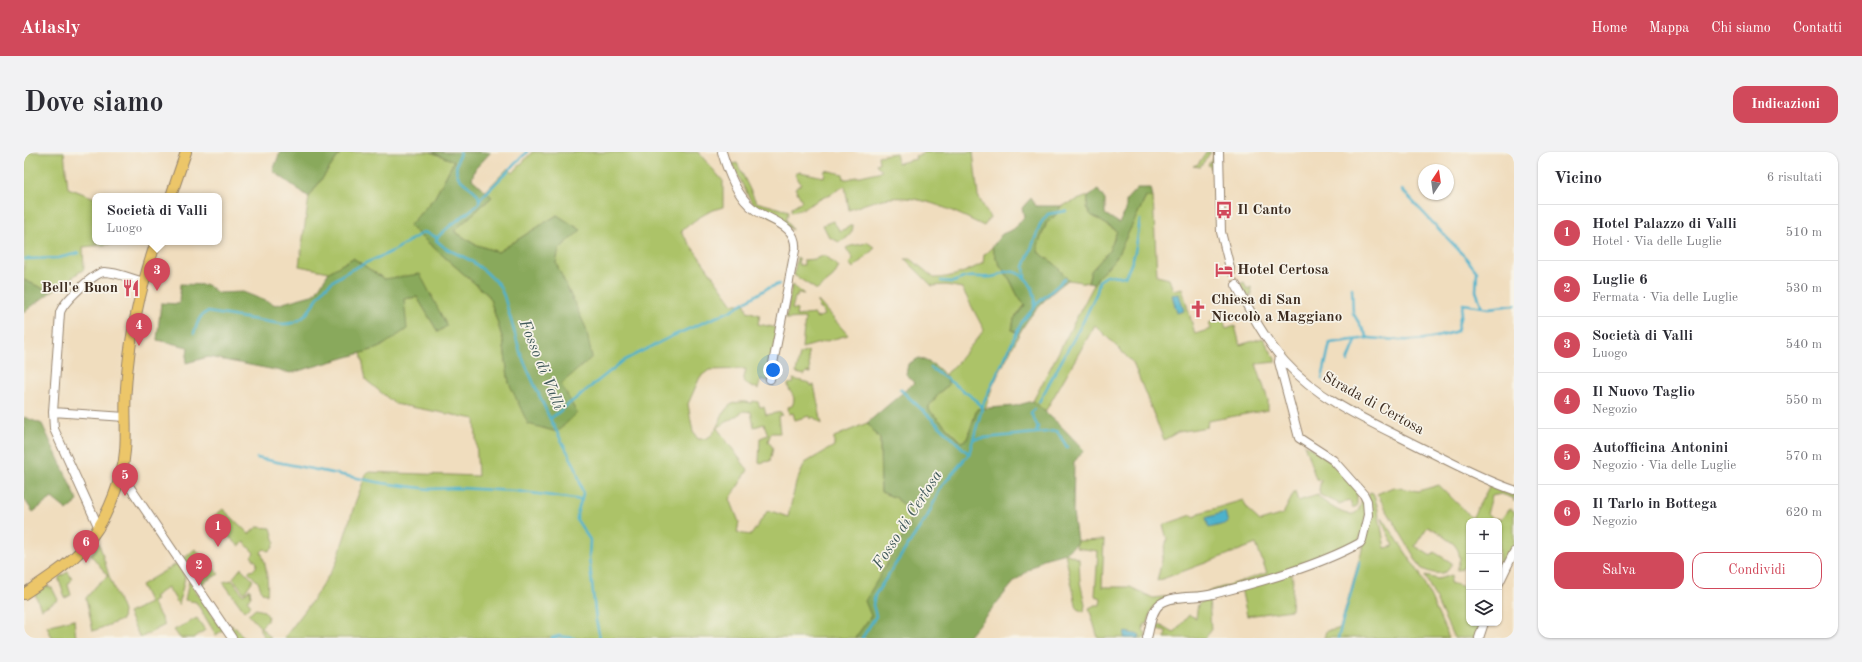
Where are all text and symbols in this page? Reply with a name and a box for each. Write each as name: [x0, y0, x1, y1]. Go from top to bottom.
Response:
text: Atlasly: [20, 19, 81, 38]
text: Home: [1592, 21, 1627, 35]
text: Mappa: [1649, 21, 1689, 35]
text: Chi siamo: [1711, 21, 1771, 35]
text: Contatti: [1793, 21, 1842, 35]
button: Indicazioni: [1733, 86, 1838, 123]
text: Dove siamo: [24, 90, 164, 118]
north arrow: [1418, 164, 1454, 200]
text: Vicino: [1554, 170, 1602, 187]
text: 6 risultati: [1767, 171, 1822, 184]
popup: [92, 193, 222, 245]
bus stop icon: Il Canto: [1214, 200, 1234, 220]
place label: Il Canto: [1237, 203, 1291, 218]
text: Società di Valli: [107, 204, 207, 219]
text: Hotel Palazzo di Valli: [1592, 217, 1737, 232]
text: Luogo: [107, 222, 142, 235]
text: 1: [1563, 226, 1571, 239]
text: 510 m: [1785, 226, 1822, 239]
text: Hotel · Via delle Luglie: [1592, 235, 1722, 248]
pin: 3: [144, 258, 170, 291]
hotel icon: Hotel Certosa: [1214, 260, 1234, 280]
place label: Hotel Certosa: [1237, 263, 1329, 278]
text: Luglie 6: [1592, 273, 1648, 288]
restaurant icon: Bell'e Buon: [121, 278, 141, 298]
place label: Bell'e Buon: [41, 281, 118, 296]
text: 2: [1563, 282, 1571, 295]
text: 530 m: [1785, 282, 1822, 295]
text: Fermata · Via delle Luglie: [1592, 291, 1738, 304]
place label: Chiesa di San Niccolò a Maggiano: [1211, 293, 1342, 325]
church icon: Chiesa di San Niccolò a Maggiano: [1188, 299, 1208, 319]
pin: 4: [126, 313, 152, 346]
water label: Fosso di Valli: [515, 317, 567, 413]
text: Società di Valli: [1592, 329, 1693, 344]
text: 3: [1563, 338, 1571, 351]
text: 540 m: [1785, 338, 1822, 351]
text: Luogo: [1592, 347, 1628, 360]
your location: [763, 360, 783, 380]
street label: Strada di Certosa: [1320, 370, 1427, 438]
text: Il Nuovo Taglio: [1592, 385, 1695, 400]
text: 4: [1563, 394, 1571, 407]
text: 550 m: [1785, 394, 1822, 407]
text: Negozio: [1592, 403, 1637, 416]
text: Autofficina Antonini: [1592, 441, 1728, 456]
text: 5: [1563, 450, 1571, 463]
text: 570 m: [1785, 450, 1822, 463]
text: Negozio · Via delle Luglie: [1592, 459, 1736, 472]
pin: 5: [112, 463, 138, 496]
water label: Fosso di Certosa: [870, 468, 946, 573]
text: Il Tarlo in Bottega: [1592, 497, 1717, 512]
text: 6: [1563, 506, 1571, 519]
text: 620 m: [1785, 506, 1822, 519]
pin: 1: [205, 514, 231, 547]
text: Negozio: [1592, 515, 1637, 528]
map controls: [1466, 518, 1502, 626]
button: +: [1466, 518, 1502, 554]
pin: 6: [73, 530, 99, 563]
button: Salva: [1554, 552, 1684, 589]
button: Condividi: [1692, 552, 1822, 589]
pin: 2: [186, 553, 212, 586]
button: −: [1466, 554, 1502, 590]
button: layers: [1466, 590, 1502, 626]

